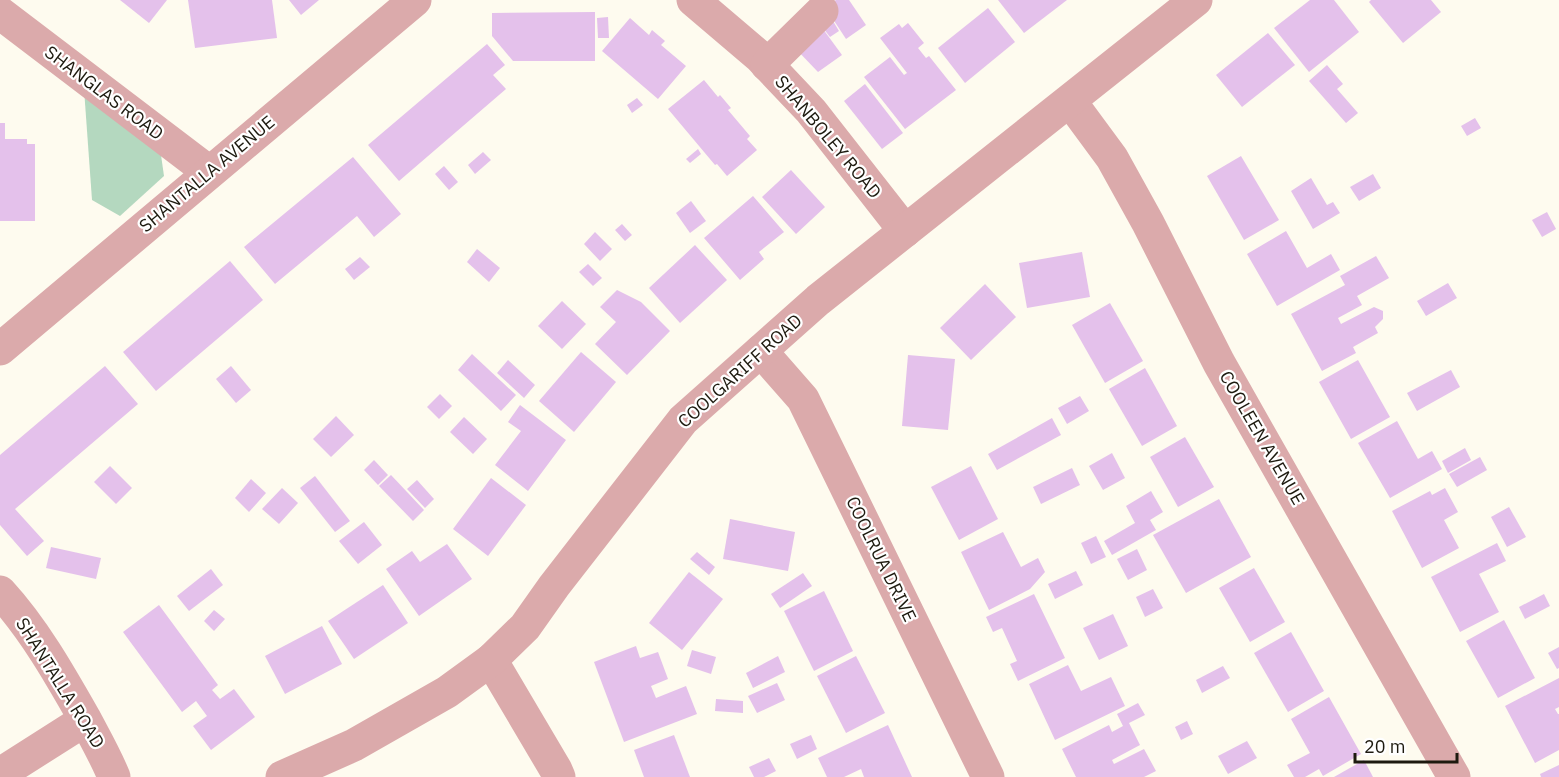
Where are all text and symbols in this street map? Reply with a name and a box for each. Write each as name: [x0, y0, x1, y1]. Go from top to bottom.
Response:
street label: SHANGLAS ROAD: [40, 40, 168, 145]
street label: SHANBOLEY ROAD: [770, 71, 887, 203]
street label: SHANTALLA AVENUE: [134, 110, 279, 237]
street label: COOLGARIFF ROAD: [673, 309, 807, 433]
street label: COOLEEN AVENUE: [1215, 367, 1310, 509]
street label: COOLRUA DRIVE: [841, 492, 922, 625]
street label: SHANTALLA ROAD: [11, 613, 110, 752]
scale bar: [1355, 726, 1457, 764]
text: 20 m: [1364, 735, 1406, 758]

